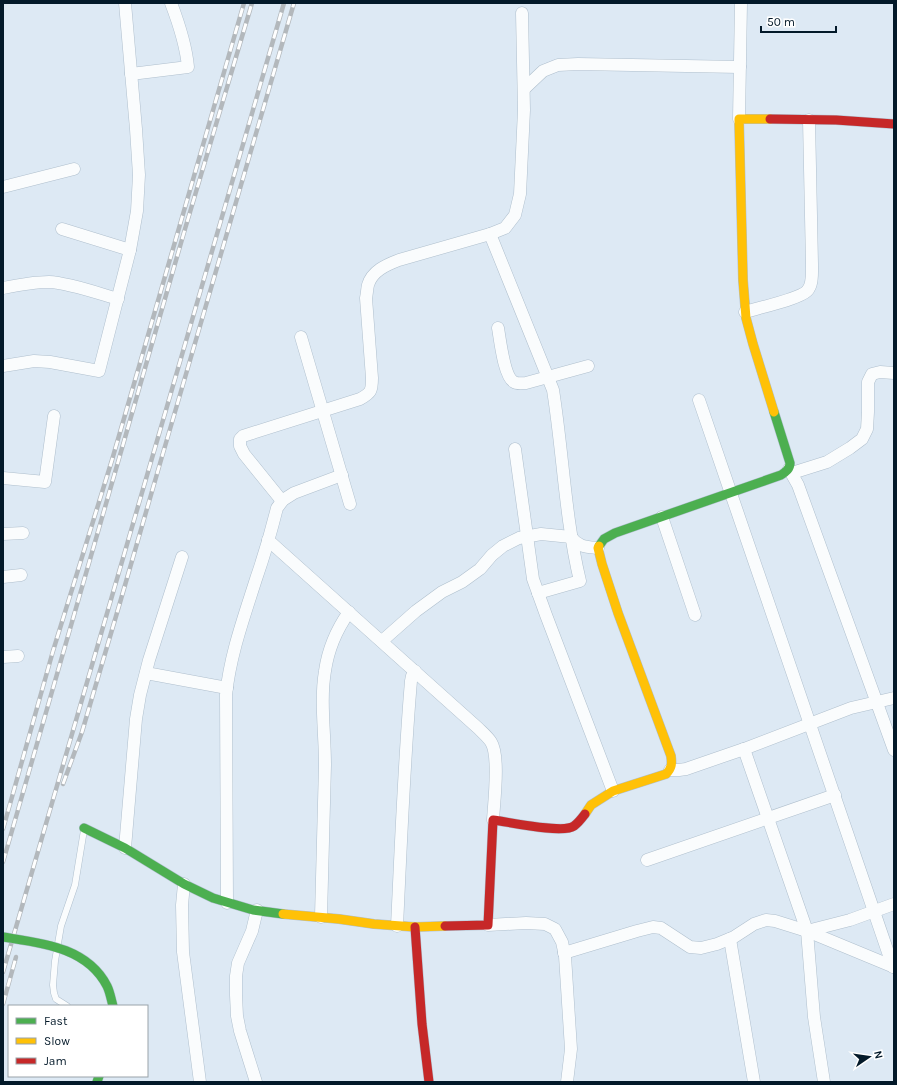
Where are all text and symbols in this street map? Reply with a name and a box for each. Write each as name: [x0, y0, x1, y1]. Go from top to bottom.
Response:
scale bar: [761, 8, 836, 34]
text: 50 m: [767, 15, 795, 29]
legend: [8, 1005, 148, 1077]
text: Fast: [44, 1014, 68, 1028]
text: Slow: [44, 1034, 70, 1048]
north arrow: [849, 1037, 889, 1077]
text: N: [871, 1050, 885, 1060]
text: Jam: [44, 1054, 67, 1068]

